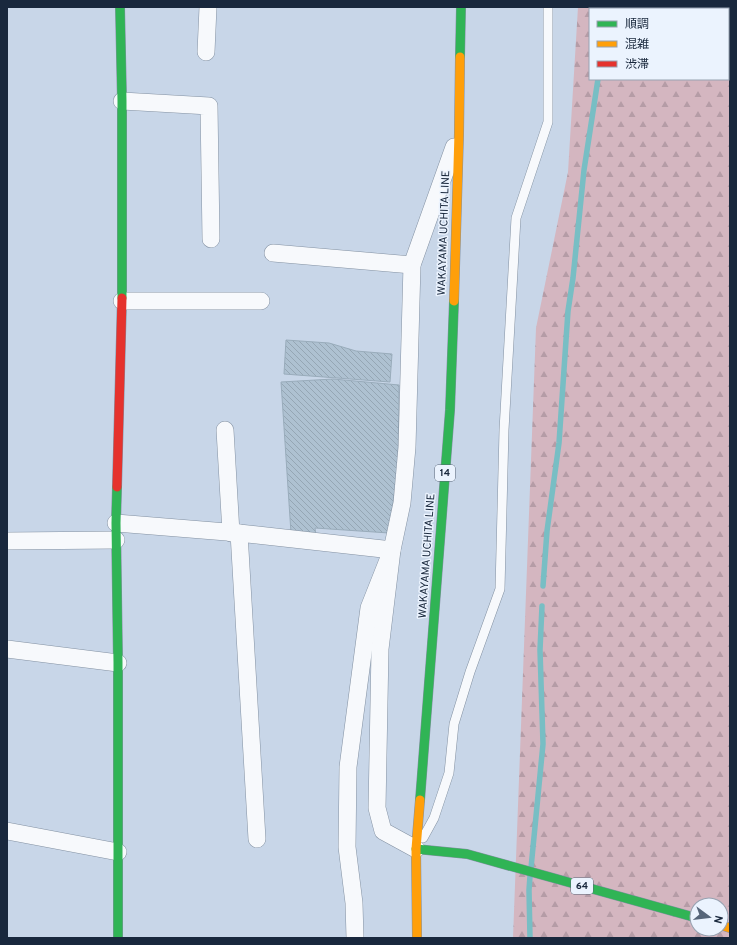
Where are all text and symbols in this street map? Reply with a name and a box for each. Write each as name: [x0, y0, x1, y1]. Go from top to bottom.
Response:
legend: [589, 8, 729, 80]
text: 順調: [625, 17, 649, 33]
text: 混雑: [625, 37, 649, 53]
text: 渋滞: [625, 57, 649, 73]
street label: WAKAYAMA UCHITA LINE: [435, 170, 453, 296]
road number: 14: [435, 465, 455, 481]
street label: WAKAYAMA UCHITA LINE: [416, 493, 438, 619]
road number: 64: [571, 878, 593, 894]
north arrow: [689, 897, 729, 937]
text: N: [710, 914, 725, 925]

